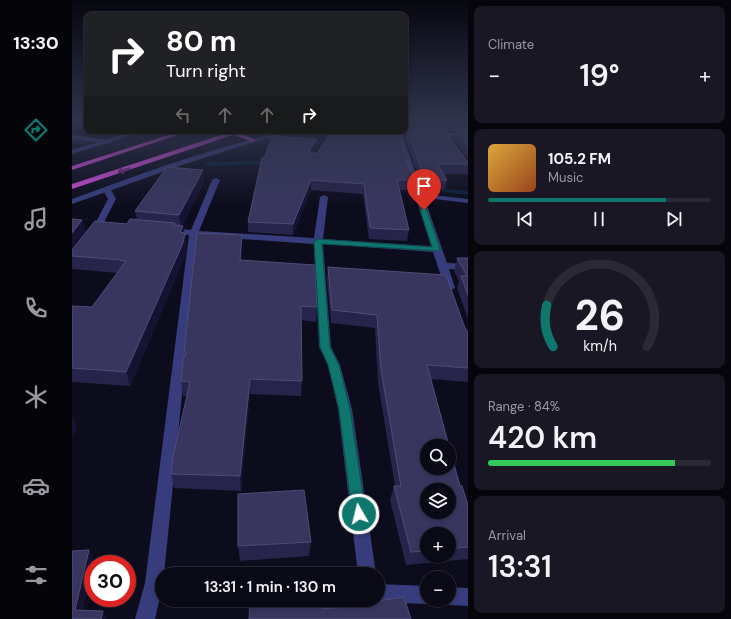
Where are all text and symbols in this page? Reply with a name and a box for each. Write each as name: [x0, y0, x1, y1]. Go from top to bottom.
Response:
text: 80 m: [166, 23, 236, 60]
icon: right: [100, 28, 152, 80]
text: 13:30: [13, 31, 59, 55]
text: Climate: [488, 36, 534, 53]
text: 19°: [579, 56, 620, 95]
text: Turn right: [166, 59, 246, 83]
text: −: [488, 61, 500, 90]
text: +: [699, 61, 711, 90]
icon: left: [172, 104, 194, 126]
icon: ahead: [214, 104, 236, 126]
icon: ahead: [256, 104, 278, 126]
icon: right: [298, 104, 320, 126]
icon: directions: [22, 116, 50, 144]
text: 105.2 FM: [548, 149, 611, 169]
one-way arrow: [117, 167, 130, 174]
pin: [407, 169, 441, 210]
text: Music: [548, 169, 583, 186]
icon: arrive: [413, 175, 435, 197]
icon: music: [22, 205, 50, 233]
icon: previous: [514, 208, 536, 230]
icon: pause: [588, 208, 610, 230]
icon: next: [663, 208, 685, 230]
text: 26: [574, 289, 625, 343]
icon: phone: [22, 294, 50, 322]
text: km/h: [583, 337, 616, 355]
icon: climate: [22, 383, 50, 411]
text: Range · 84%: [488, 398, 560, 415]
text: 420 km: [488, 418, 597, 457]
map controls: [420, 439, 456, 607]
button: search: [420, 439, 456, 475]
icon: car: [22, 472, 50, 500]
button: layers: [420, 483, 456, 519]
position arrow: [338, 493, 380, 535]
button: +: [420, 527, 456, 563]
text: Arrival: [488, 527, 526, 544]
text: 13:31: [488, 547, 552, 586]
speed limit sign: 30: [84, 555, 136, 607]
icon: filters: [22, 561, 50, 589]
button: −: [420, 571, 456, 607]
text: 13:31 · 1 min · 130 m: [204, 577, 336, 597]

